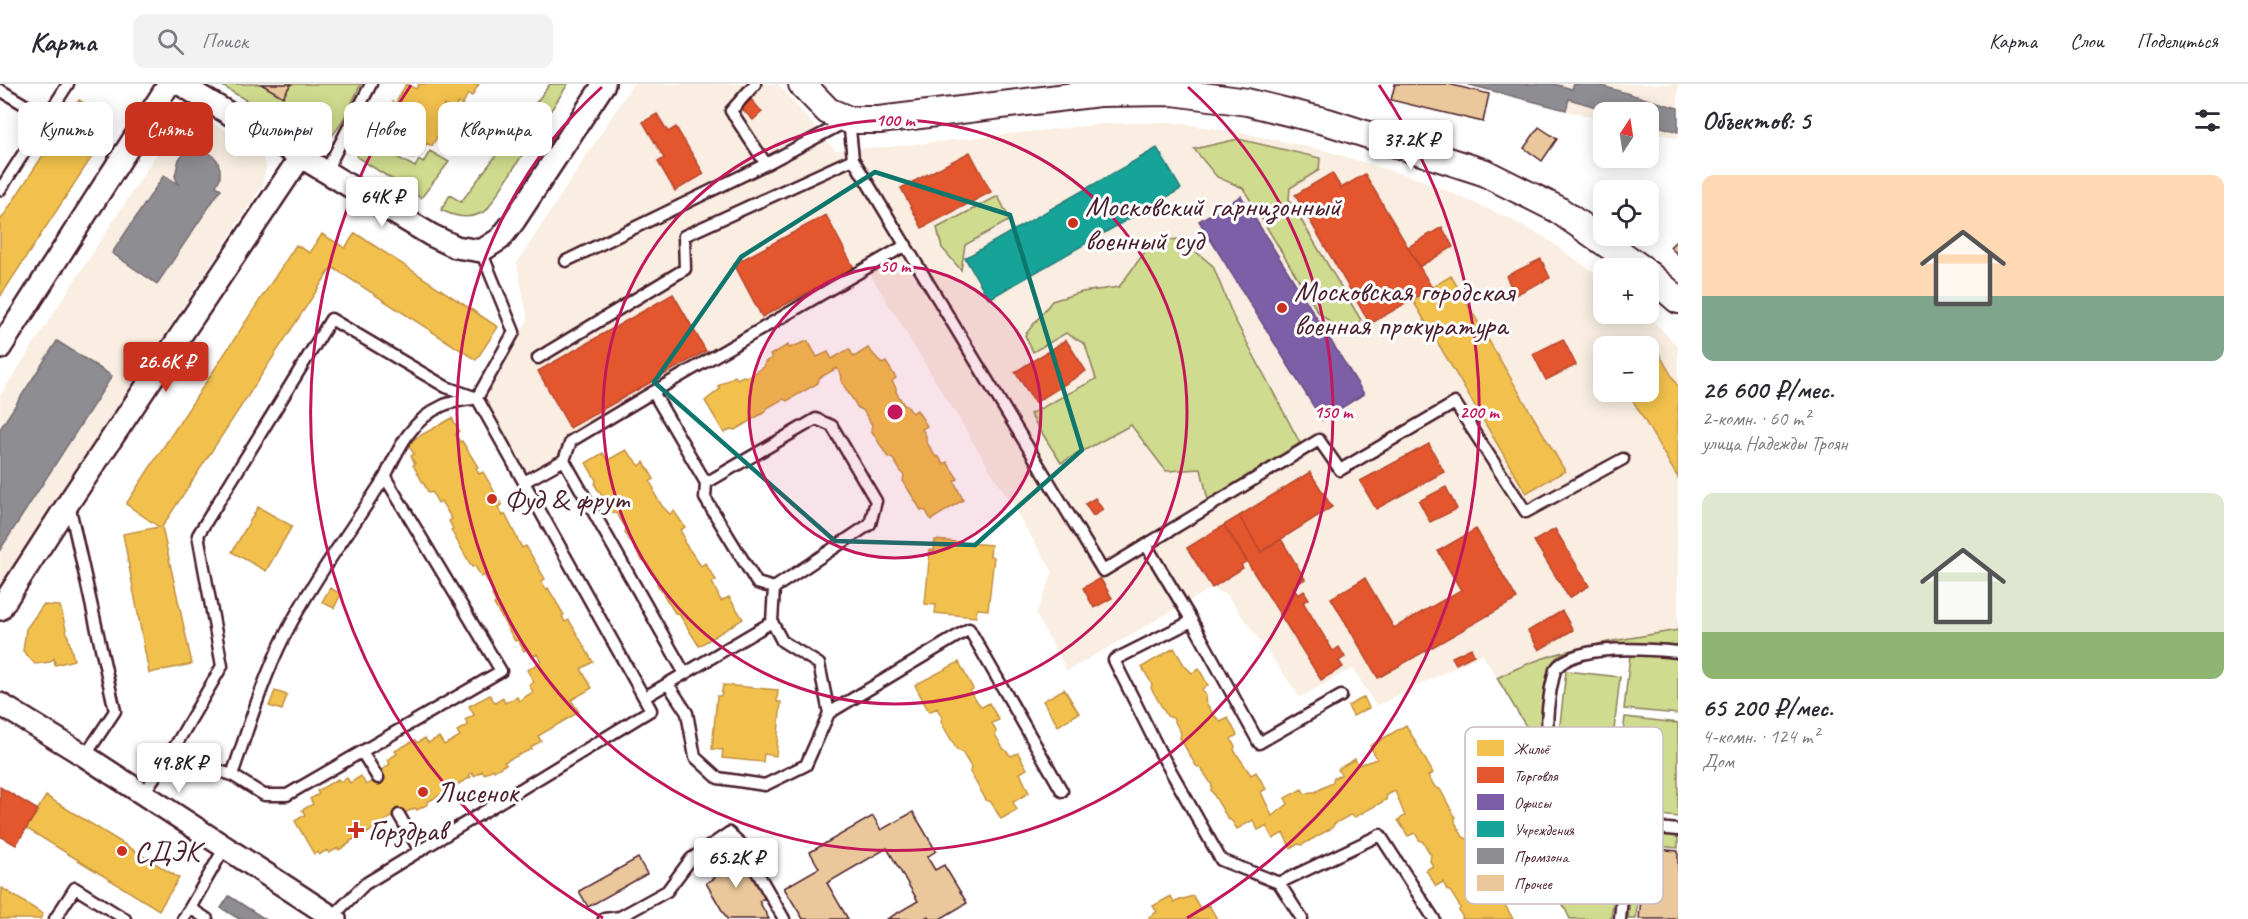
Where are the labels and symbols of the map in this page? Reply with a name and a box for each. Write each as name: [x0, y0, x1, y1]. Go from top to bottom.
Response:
north arrow: [1593, 102, 1659, 168]
text: 100 m: [876, 109, 916, 131]
pin: 37.2K ₽: [1356, 120, 1466, 171]
pin: 64K ₽: [340, 177, 424, 228]
place label: Московский гарнизонный военный суд: [1085, 187, 1342, 259]
marker: Московский гарнизонный военный суд: [1066, 216, 1080, 230]
text: 50 m: [880, 255, 912, 277]
place label: Московская городская военная прокуратура: [1294, 272, 1517, 344]
marker: Московская городская военная прокуратура: [1275, 301, 1289, 315]
pin: 26.6K ₽: [111, 342, 221, 393]
text: 150 m: [1314, 401, 1354, 423]
text: 200 m: [1460, 401, 1500, 423]
centre of rings: [885, 402, 905, 422]
place label: Фуд & фрут: [504, 480, 631, 518]
marker: Фуд & фрут: [485, 492, 499, 506]
legend: [1465, 727, 1663, 904]
text: Жильё: [1514, 739, 1552, 759]
pin: 49.8K ₽: [124, 743, 234, 794]
text: Торговля: [1514, 766, 1559, 786]
place label: Лисенок: [435, 773, 520, 811]
marker: Лисенок: [416, 785, 430, 799]
text: Офисы: [1514, 793, 1552, 813]
place label: Горздрав: [368, 811, 451, 849]
text: Учреждения: [1514, 820, 1575, 840]
marker: Горздрав: [349, 823, 363, 837]
place label: СДЭК: [134, 832, 206, 870]
pin: 65.2K ₽: [681, 838, 791, 889]
marker: СДЭК: [115, 844, 129, 858]
text: Промзона: [1514, 847, 1569, 867]
text: Прочее: [1514, 874, 1553, 894]

